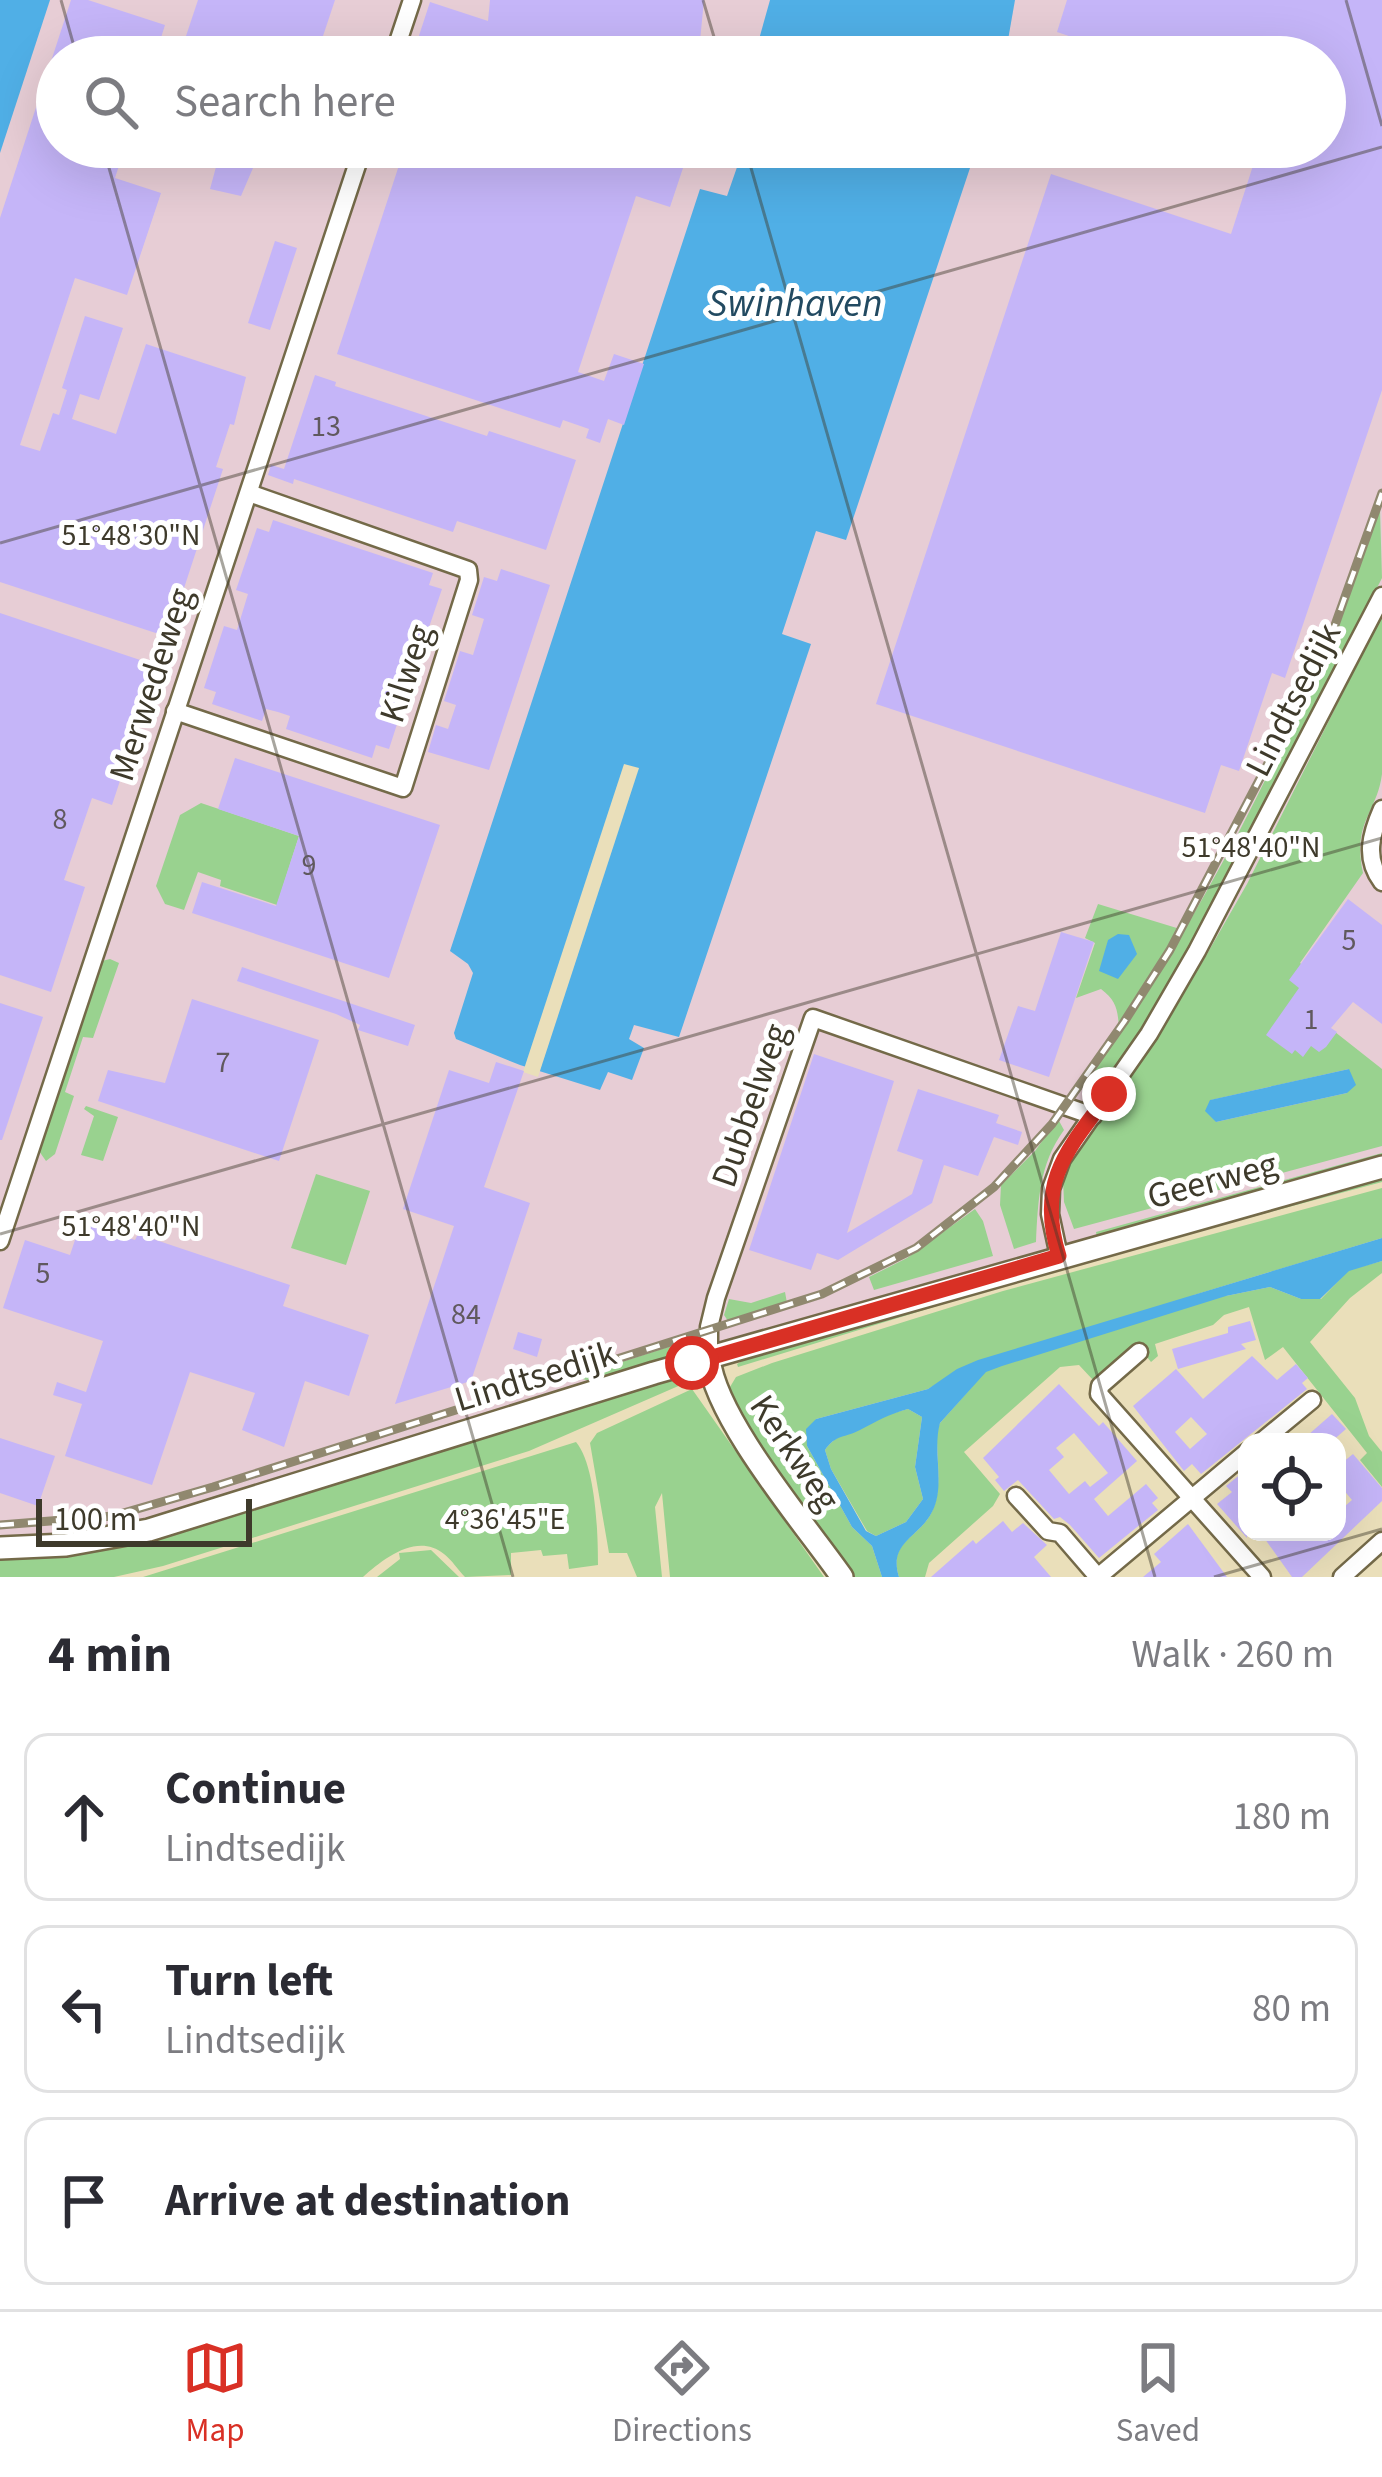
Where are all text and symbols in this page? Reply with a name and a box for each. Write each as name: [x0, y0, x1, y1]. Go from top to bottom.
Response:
search box: [36, 36, 1346, 168]
icon: search: [78, 69, 144, 135]
text: Search here: [174, 70, 396, 134]
water label: Swinhaven: [708, 276, 882, 332]
house number: 13: [311, 405, 341, 448]
text: 51°48'30"N: [61, 514, 201, 557]
street label: Merwedeweg: [96, 581, 207, 788]
street label: Lindtsedijk: [1233, 614, 1354, 785]
street label: Kilweg: [367, 618, 446, 729]
house number: 8: [53, 798, 67, 841]
text: 51°48'40"N: [1181, 826, 1321, 869]
house number: 9: [302, 844, 316, 887]
house number: 5: [1342, 919, 1356, 962]
house number: 1: [1304, 998, 1318, 1041]
street label: Dubbelweg: [699, 1017, 802, 1194]
house number: 7: [216, 1041, 230, 1084]
route end: [1082, 1067, 1136, 1121]
street label: Geerweg: [1142, 1139, 1283, 1222]
text: 51°48'40"N: [61, 1205, 201, 1248]
house number: 5: [36, 1252, 50, 1295]
house number: 84: [451, 1293, 481, 1336]
street label: Lindtsedijk: [448, 1328, 623, 1425]
route start: [665, 1336, 719, 1390]
street label: Kerkweg: [737, 1385, 852, 1521]
map controls: [1238, 1433, 1346, 1541]
button: locate: [1238, 1433, 1346, 1541]
scale bar: [36, 1493, 252, 1546]
text: 100 m: [54, 1496, 137, 1543]
text: 4°36'45"E: [445, 1498, 565, 1541]
text: 4 min: [48, 1619, 172, 1691]
text: Walk · 260 m: [1131, 1627, 1334, 1683]
text: Continue: [165, 1757, 346, 1821]
icon: ahead: [51, 1784, 117, 1850]
text: 180 m: [1233, 1789, 1331, 1845]
text: Lindtsedijk: [165, 1821, 345, 1877]
text: Turn left: [165, 1949, 333, 2013]
icon: left: [51, 1976, 117, 2042]
text: 80 m: [1252, 1981, 1331, 2037]
text: Lindtsedijk: [165, 2013, 345, 2069]
icon: arrive: [51, 2168, 117, 2234]
text: Arrive at destination: [165, 2169, 570, 2233]
tab: Map: [182, 2335, 248, 2454]
tab: Directions: [612, 2335, 752, 2454]
tab: Saved: [1116, 2335, 1200, 2454]

